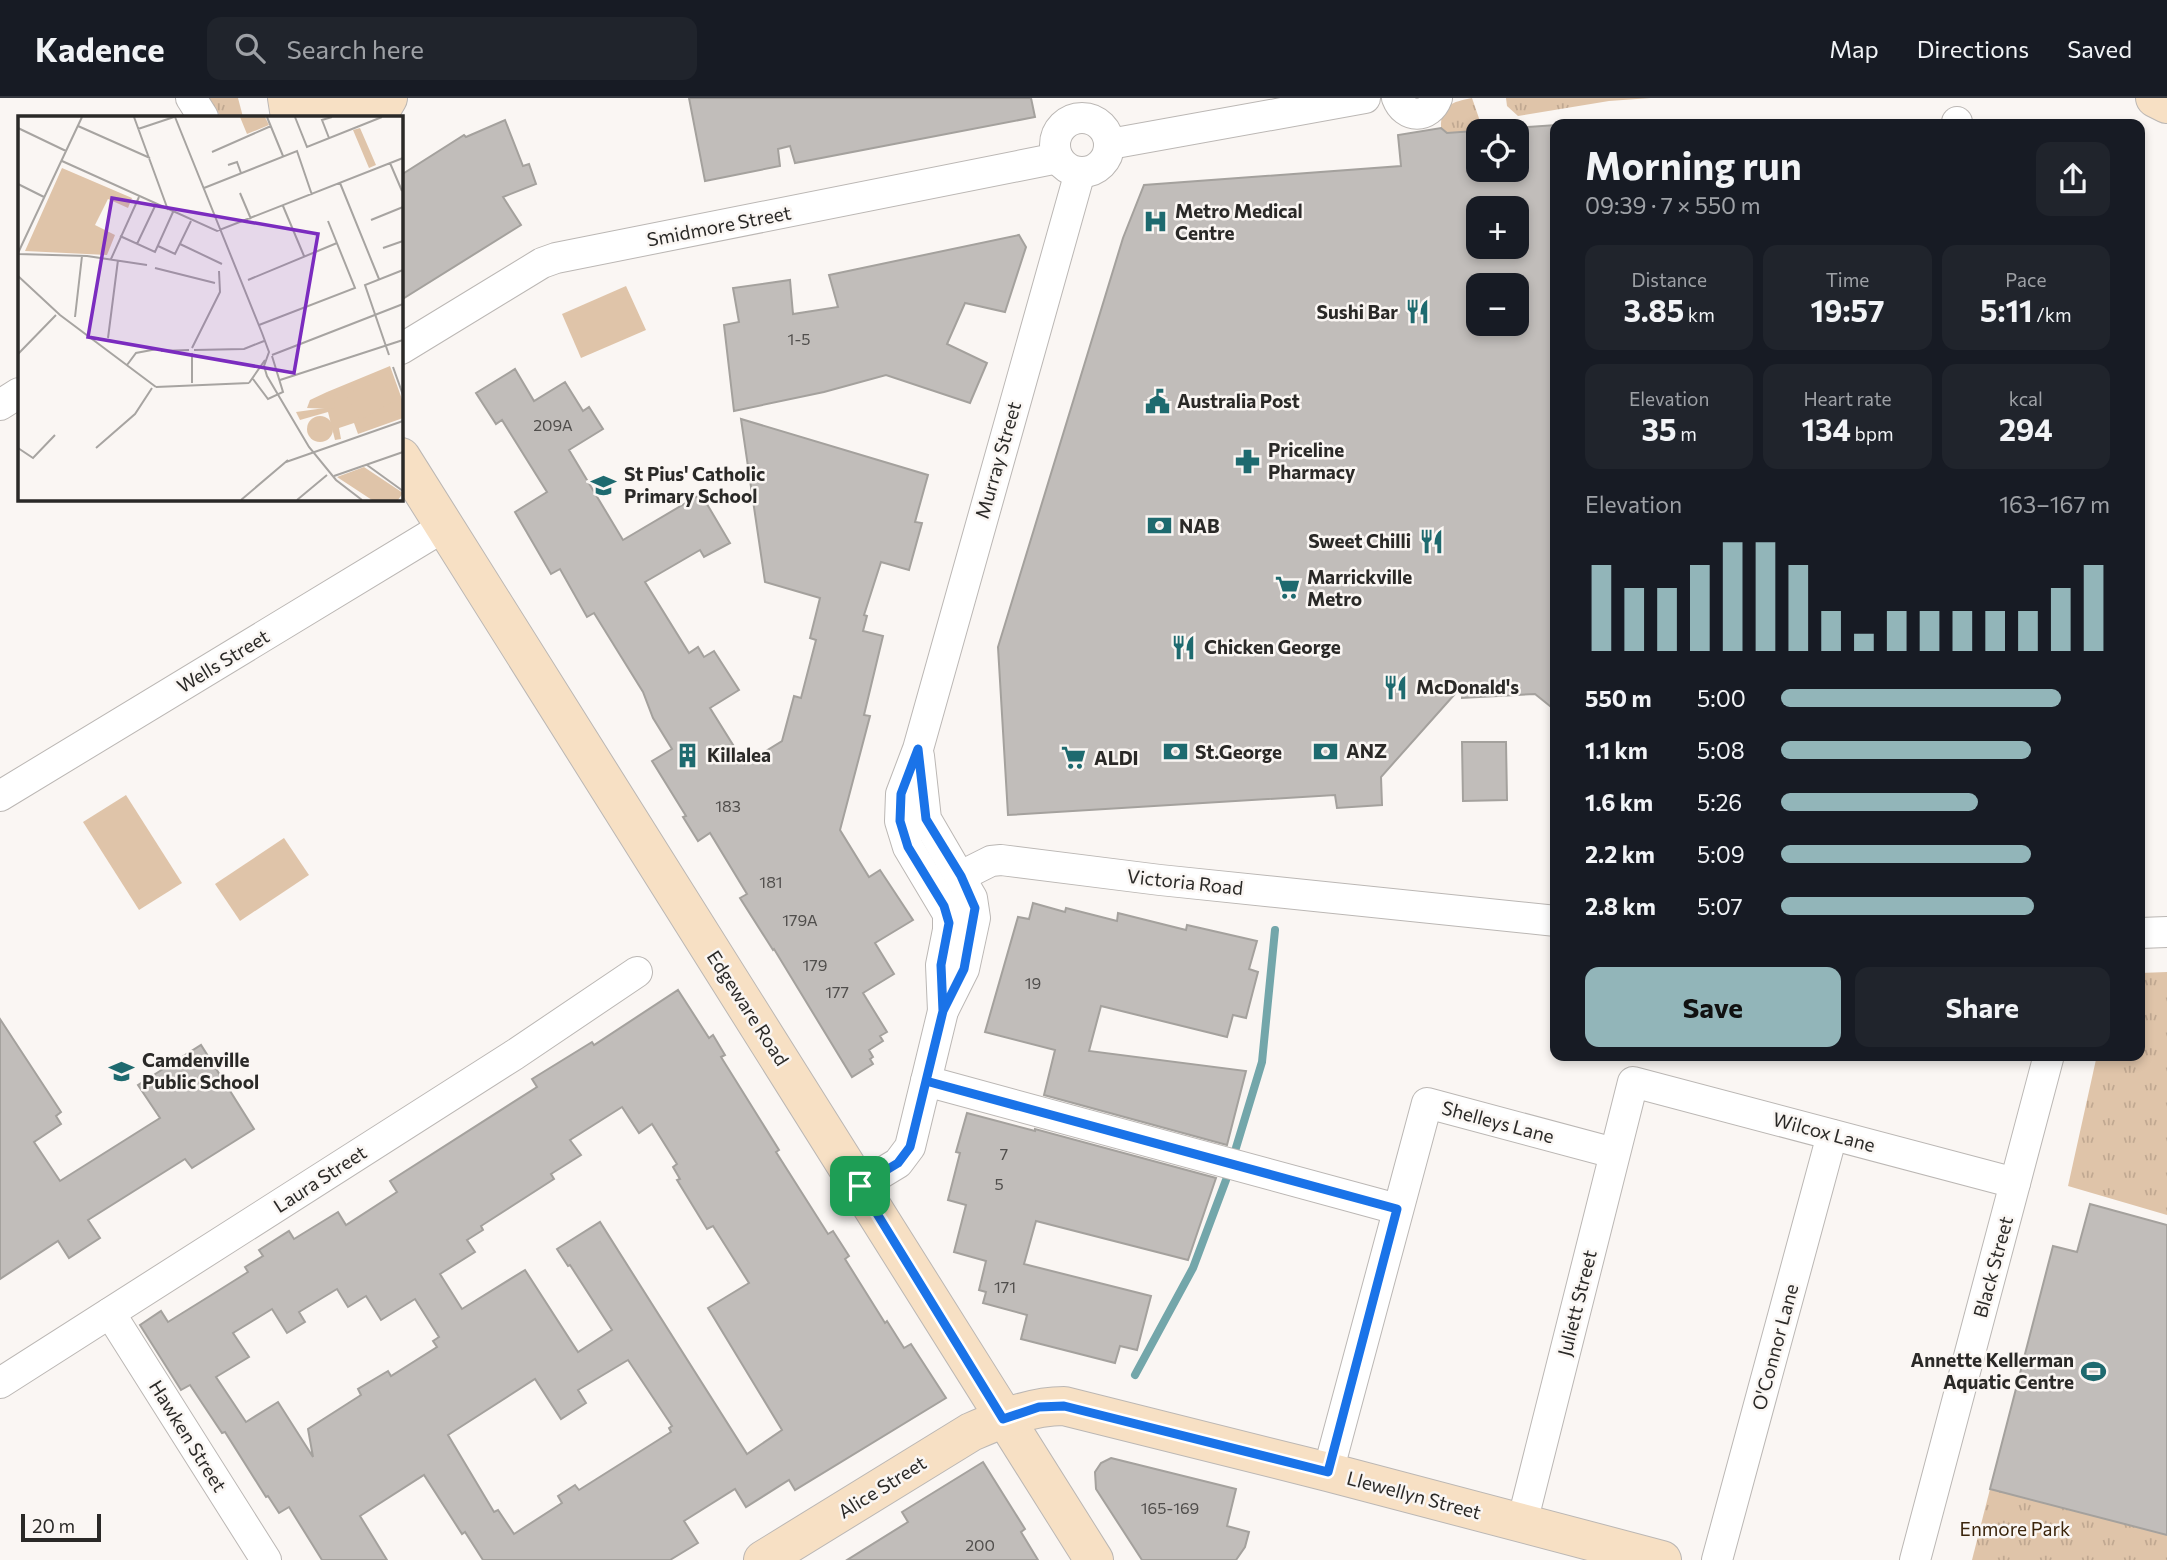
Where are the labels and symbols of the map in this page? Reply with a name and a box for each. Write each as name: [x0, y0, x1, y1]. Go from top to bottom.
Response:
inset map: [18, 116, 402, 500]
place label: Metro Medical Centre: [1175, 199, 1303, 244]
street label: Smidmore Street: [645, 200, 793, 251]
hospital icon: Metro Medical Centre: [1141, 208, 1169, 236]
restaurant icon: Sushi Bar: [1404, 298, 1432, 326]
place label: Sushi Bar: [1317, 300, 1398, 323]
house number: 1-5: [788, 329, 810, 348]
public building icon: Australia Post: [1143, 387, 1171, 415]
place label: Australia Post: [1177, 389, 1300, 412]
street label: Murray Street: [970, 399, 1025, 521]
house number: 209A: [533, 415, 573, 434]
place label: Priceline Pharmacy: [1268, 438, 1356, 483]
pharmacy icon: Priceline Pharmacy: [1234, 447, 1262, 475]
place label: St Pius' Catholic Primary School: [624, 462, 765, 507]
school or university icon: St Pius' Catholic Primary School: [590, 471, 618, 499]
bank icon: NAB: [1145, 512, 1173, 540]
place label: NAB: [1179, 514, 1219, 537]
restaurant icon: Sweet Chilli: [1417, 527, 1445, 555]
place label: Sweet Chilli: [1308, 529, 1411, 552]
place label: Marrickville Metro: [1307, 565, 1412, 610]
supermarket icon: Marrickville Metro: [1273, 574, 1301, 602]
street label: Wells Street: [172, 624, 273, 697]
restaurant icon: Chicken George: [1170, 633, 1198, 661]
place label: Chicken George: [1204, 635, 1341, 658]
restaurant icon: McDonald's: [1382, 673, 1410, 701]
place label: McDonald's: [1416, 675, 1519, 698]
bank icon: ANZ: [1312, 737, 1340, 765]
bank icon: St.George: [1161, 738, 1189, 766]
place label: ANZ: [1346, 739, 1387, 762]
place label: St.George: [1195, 740, 1282, 763]
building icon: Killalea: [673, 741, 701, 769]
place label: Killalea: [707, 743, 771, 766]
supermarket icon: ALDI: [1060, 744, 1088, 772]
place label: ALDI: [1094, 746, 1139, 769]
house number: 183: [715, 796, 741, 815]
street label: Victoria Road: [1126, 864, 1244, 899]
house number: 181: [759, 872, 783, 891]
house number: 179A: [782, 910, 818, 929]
street label: Edgeware Road: [703, 946, 794, 1070]
house number: 179: [803, 955, 827, 974]
house number: 19: [1025, 973, 1041, 992]
house number: 177: [825, 982, 849, 1001]
place label: Camdenville Public School: [142, 1048, 259, 1093]
school or university icon: Camdenville Public School: [108, 1057, 136, 1085]
street label: Shelleys Lane: [1439, 1095, 1557, 1148]
street label: Wilcox Lane: [1770, 1107, 1878, 1156]
street label: Laura Street: [269, 1140, 371, 1217]
house number: 7: [1000, 1144, 1008, 1163]
pin: [830, 1156, 890, 1216]
house number: 5: [994, 1174, 1004, 1193]
street label: Black Street: [1968, 1213, 2017, 1320]
street label: Juliett Street: [1552, 1247, 1601, 1358]
house number: 171: [994, 1277, 1016, 1296]
street label: O'Connor Lane: [1747, 1281, 1802, 1413]
place label: Annette Kellerman Aquatic Centre: [1911, 1348, 2074, 1393]
sports icon: Annette Kellerman Aquatic Centre: [2080, 1357, 2108, 1385]
street label: Hawken Street: [145, 1376, 232, 1496]
street label: Alice Street: [833, 1450, 930, 1523]
street label: Llewellyn Street: [1344, 1466, 1484, 1524]
house number: 165-169: [1141, 1498, 1199, 1517]
scale bar: [21, 1511, 102, 1543]
park label: Enmore Park: [1960, 1517, 2070, 1540]
house number: 200: [965, 1535, 995, 1554]

